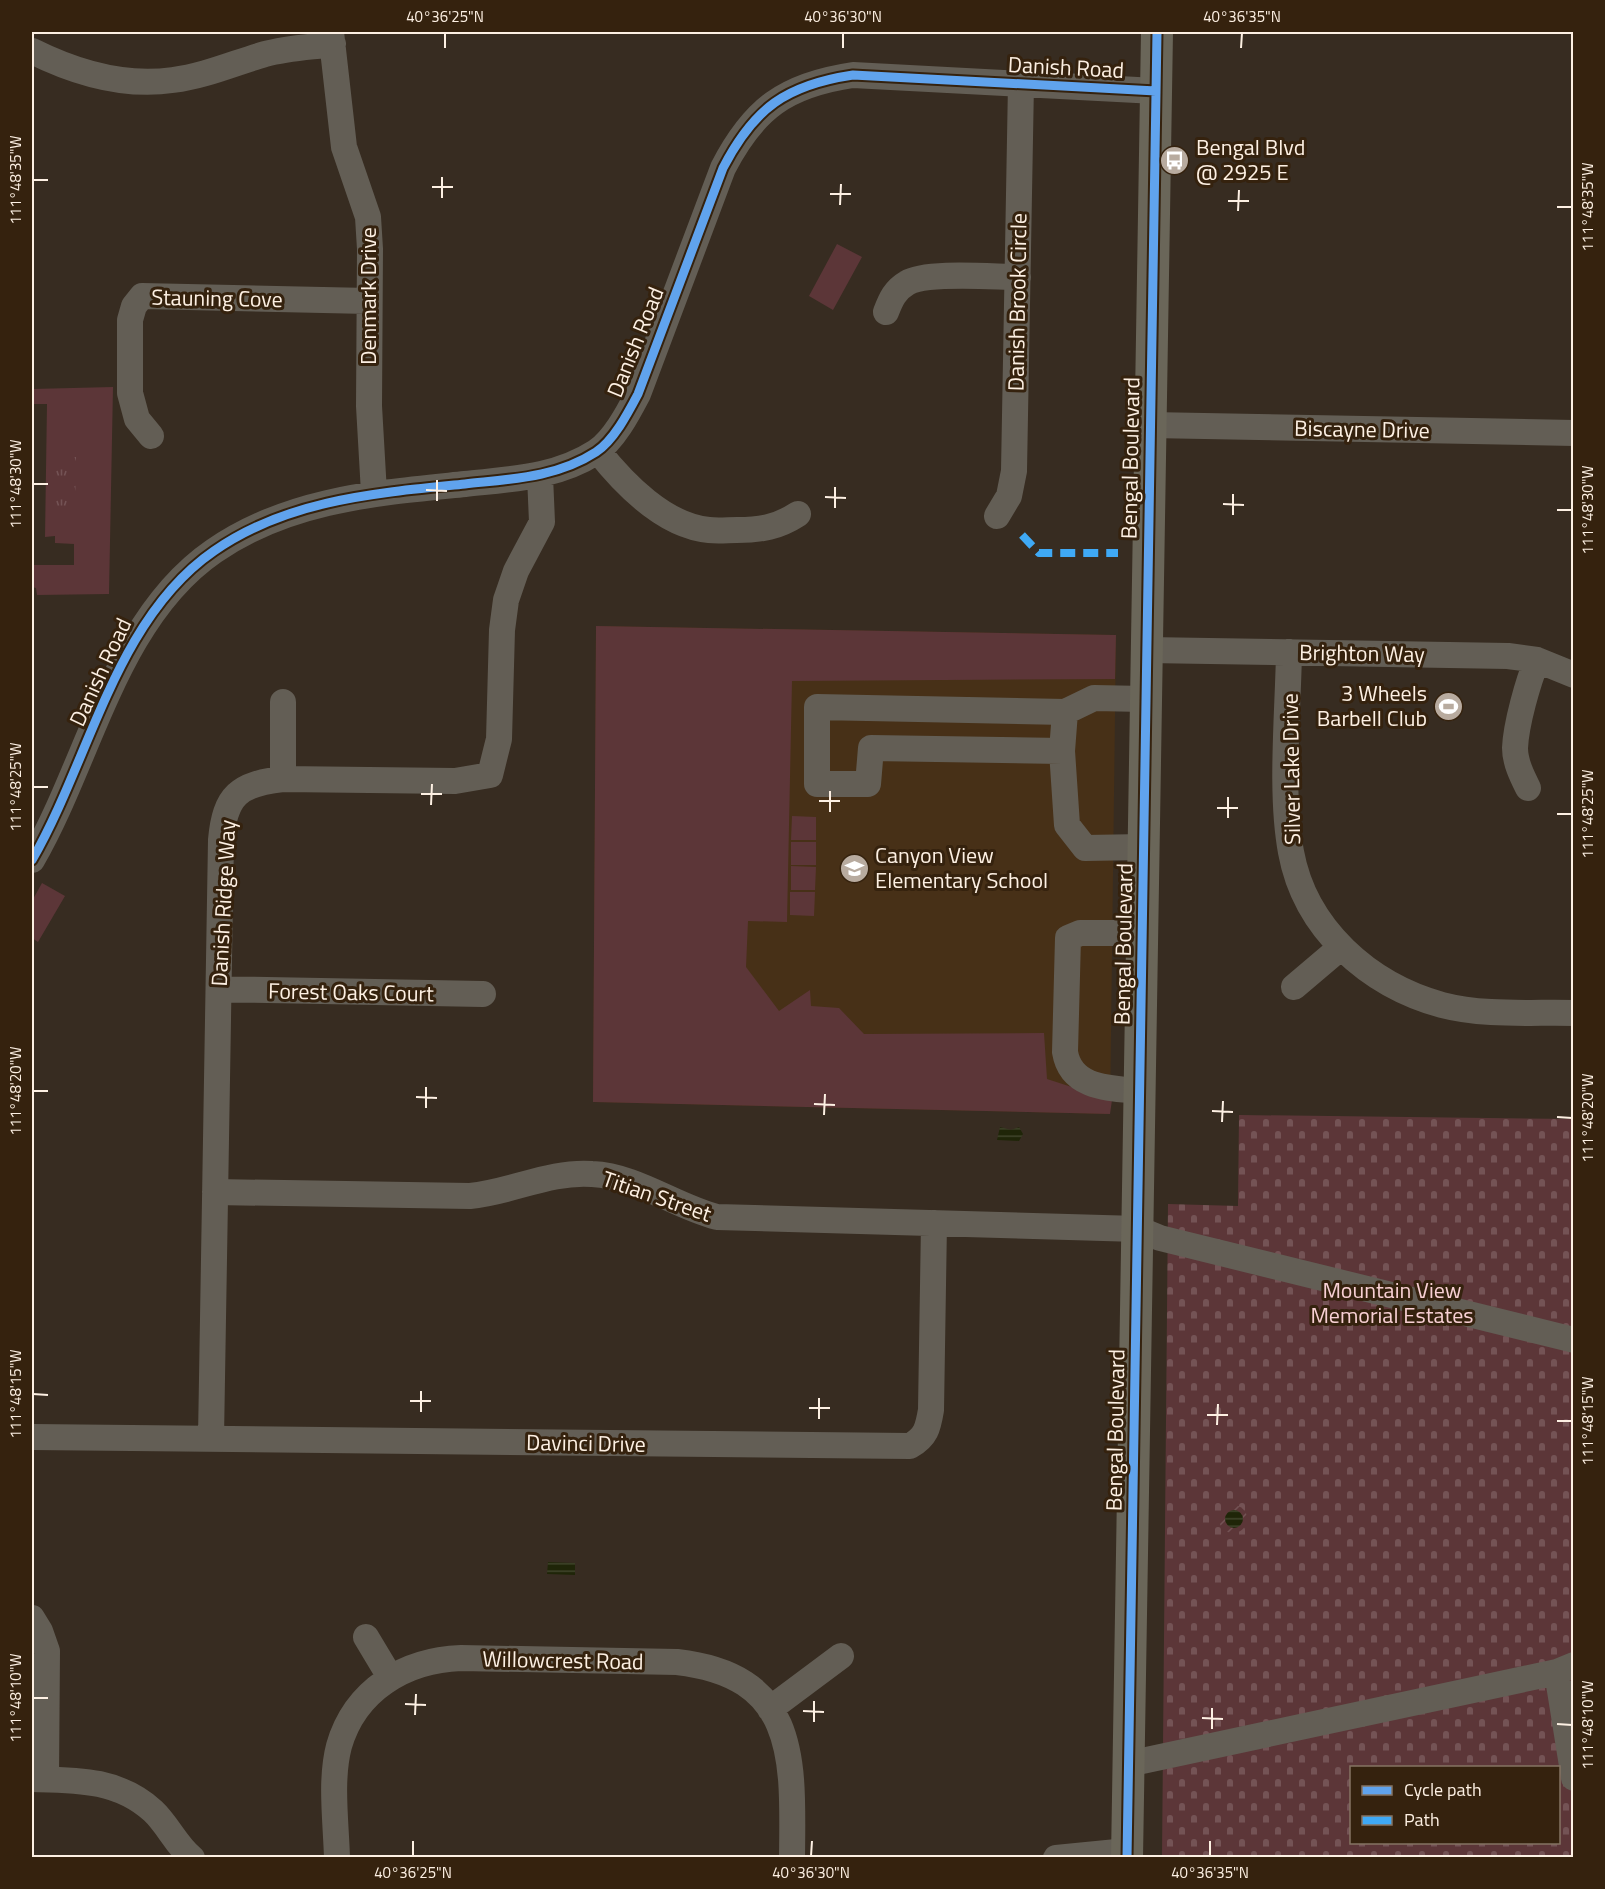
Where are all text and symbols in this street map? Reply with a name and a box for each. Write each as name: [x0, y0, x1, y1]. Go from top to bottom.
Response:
text: 40°36'25"N: [406, 5, 484, 28]
text: 40°36'30"N: [804, 5, 882, 28]
text: 40°36'35"N: [1203, 5, 1281, 28]
street label: Danish Road: [1007, 47, 1125, 87]
place label: Bengal Blvd @ 2925 E: [1196, 130, 1305, 189]
text: 111°48'35"W: [4, 135, 27, 225]
bus stop icon: Bengal Blvd @ 2925 E: [1159, 144, 1191, 176]
text: 111°48'35"W: [1576, 162, 1599, 252]
street label: Danish Brook Circle: [998, 213, 1036, 391]
street label: Denmark Drive: [351, 227, 385, 365]
street label: Stauning Cove: [151, 280, 283, 316]
street label: Danish Road: [597, 282, 673, 402]
street label: Bengal Boulevard: [1112, 377, 1148, 539]
street label: Biscayne Drive: [1294, 411, 1430, 447]
text: 111°48'30"W: [4, 439, 27, 529]
text: 111°48'30"W: [1576, 465, 1599, 555]
street label: Danish Road: [60, 612, 140, 732]
street label: Brighton Way: [1299, 635, 1426, 671]
place label: 3 Wheels Barbell Club: [1317, 676, 1427, 735]
sports icon: 3 Wheels Barbell Club: [1432, 690, 1464, 722]
street label: Silver Lake Drive: [1273, 693, 1309, 845]
text: 111°48'25"W: [4, 742, 27, 832]
text: 111°48'25"W: [1576, 769, 1599, 859]
street label: Danish Ridge Way: [202, 819, 244, 987]
place label: Canyon View Elementary School: [875, 838, 1048, 897]
school or university icon: Canyon View Elementary School: [838, 852, 870, 884]
street label: Bengal Boulevard: [1105, 863, 1141, 1025]
street label: Forest Oaks Court: [268, 974, 434, 1010]
text: 111°48'20"W: [4, 1046, 27, 1136]
text: 111°48'20"W: [1576, 1073, 1599, 1163]
street label: Titian Street: [598, 1161, 716, 1231]
park label: Mountain View Memorial Estates: [1310, 1273, 1474, 1332]
text: 111°48'15"W: [4, 1349, 27, 1439]
street label: Bengal Boulevard: [1097, 1349, 1133, 1511]
text: 111°48'15"W: [1576, 1376, 1599, 1466]
street label: Davinci Drive: [526, 1425, 646, 1461]
street label: Willowcrest Road: [482, 1642, 644, 1678]
text: 111°48'10"W: [4, 1653, 27, 1743]
text: 111°48'10"W: [1576, 1680, 1599, 1770]
legend: [1350, 1766, 1560, 1844]
text: Cycle path: [1404, 1776, 1482, 1803]
text: Path: [1404, 1806, 1440, 1833]
text: 40°36'25"N: [374, 1861, 452, 1884]
text: 40°36'30"N: [772, 1861, 850, 1884]
text: 40°36'35"N: [1171, 1861, 1249, 1884]

